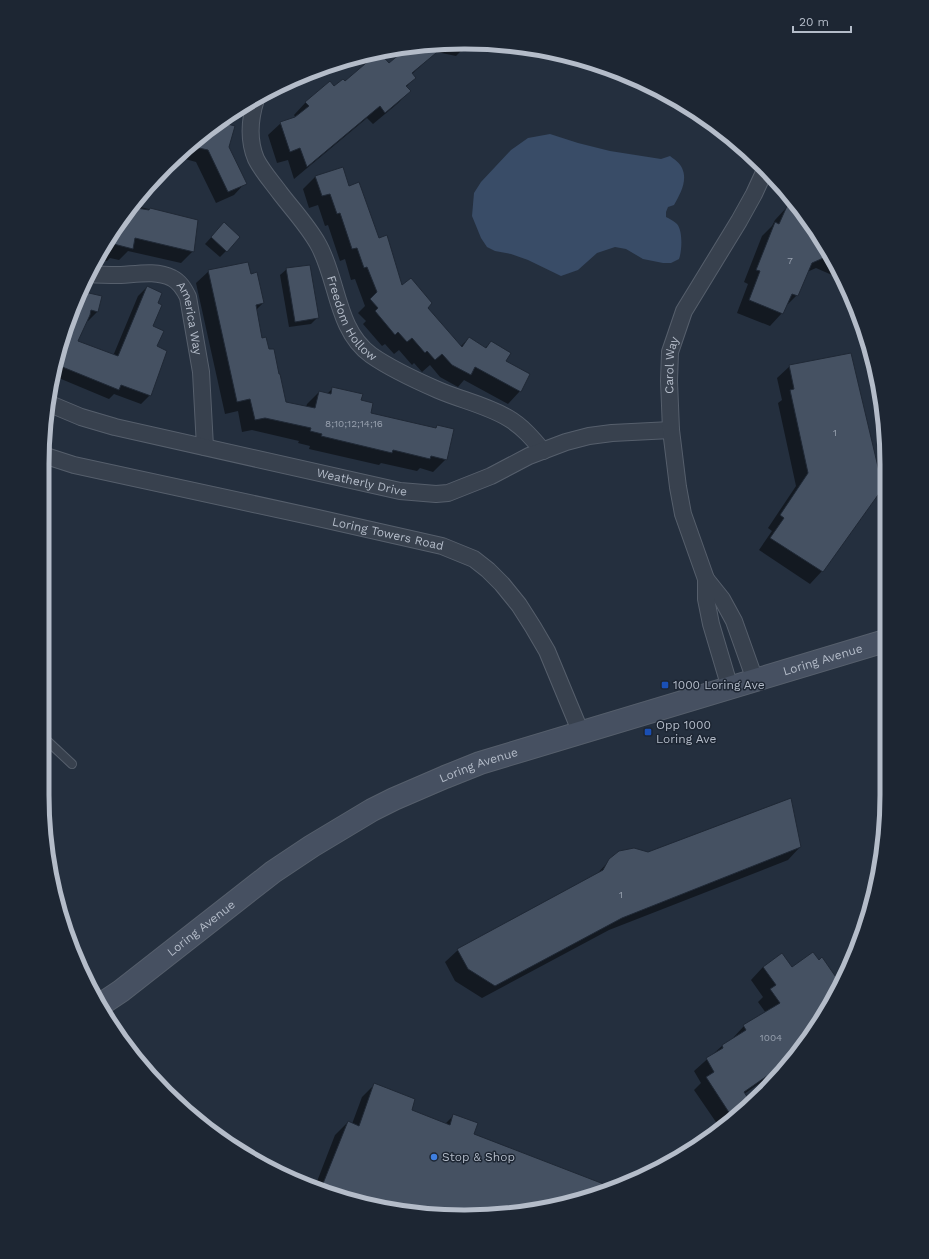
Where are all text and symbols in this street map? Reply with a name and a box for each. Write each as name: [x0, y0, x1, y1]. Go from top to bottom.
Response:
scale bar: [793, 8, 851, 34]
text: 20 m: [799, 15, 829, 29]
house number: 7: [787, 255, 793, 266]
street label: Freedom Hollow: [324, 274, 380, 364]
street label: America Way: [174, 279, 205, 357]
street label: Carol Way: [662, 334, 682, 394]
house number: 8;10;12;14;16: [325, 418, 383, 429]
house number: 1: [833, 427, 837, 438]
street label: Weatherly Drive: [315, 465, 408, 499]
street label: Loring Towers Road: [331, 514, 445, 553]
street label: Loring Avenue: [781, 641, 864, 678]
place label: 1000 Loring Ave: [673, 678, 765, 692]
marker: 1000 Loring Ave: [660, 680, 670, 690]
place label: Opp 1000 Loring Ave: [656, 718, 716, 746]
marker: Opp 1000 Loring Ave: [643, 727, 653, 737]
street label: Loring Avenue: [437, 745, 520, 786]
house number: 1: [619, 889, 623, 900]
street label: Loring Avenue: [164, 897, 238, 959]
house number: 1004: [760, 1032, 782, 1043]
place label: Stop & Shop: [442, 1150, 515, 1164]
marker: Stop & Shop: [429, 1152, 439, 1162]

